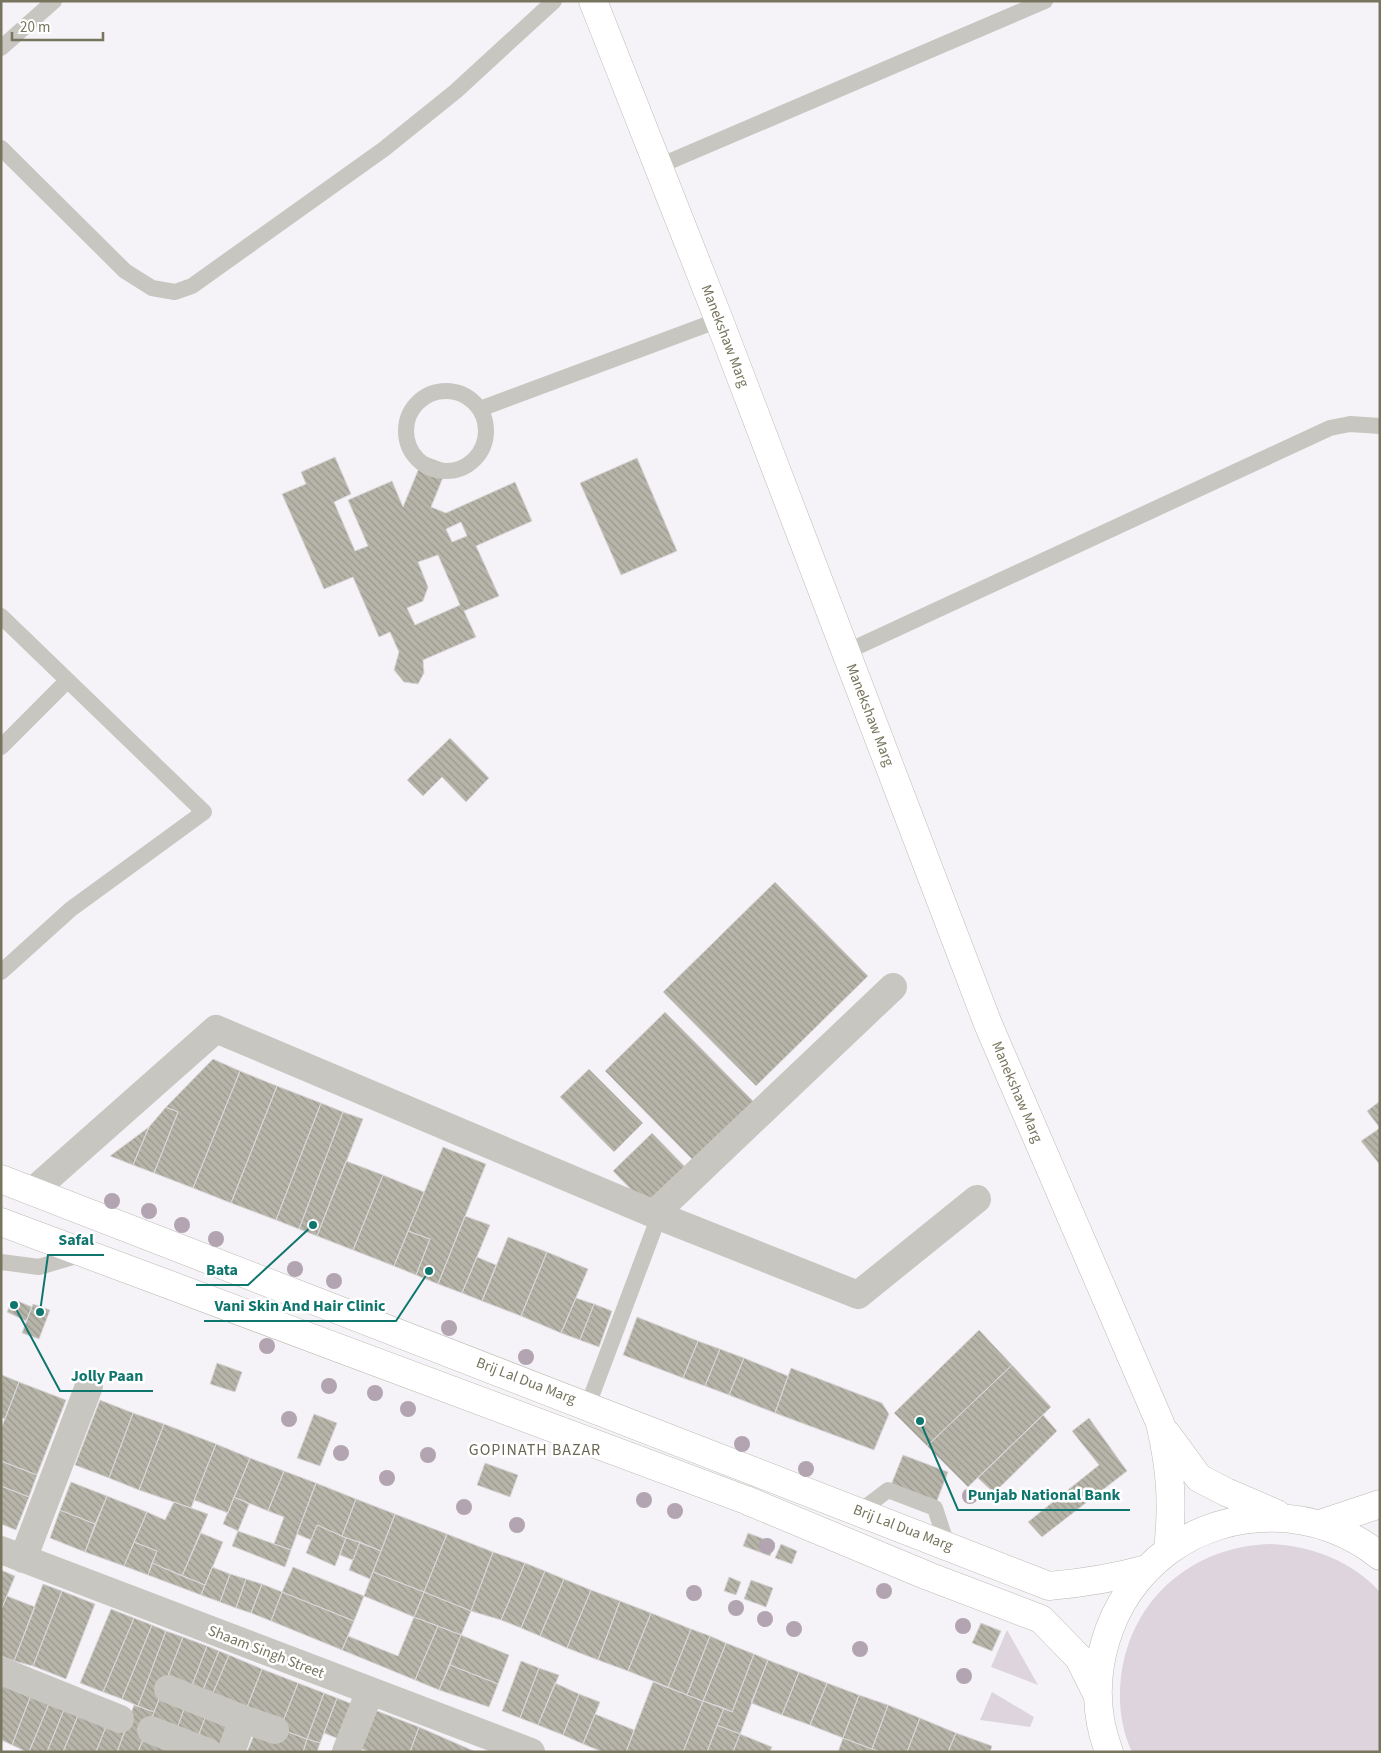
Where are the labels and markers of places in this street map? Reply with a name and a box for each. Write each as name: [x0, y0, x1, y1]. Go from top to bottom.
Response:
callout: Safal: [48, 1224, 104, 1255]
callout: Bata: [196, 1254, 248, 1285]
callout: Vani Skin And Hair Clinic: [204, 1290, 396, 1321]
callout: Jolly Paan: [60, 1360, 153, 1391]
callout: Punjab National Bank: [958, 1479, 1130, 1510]

